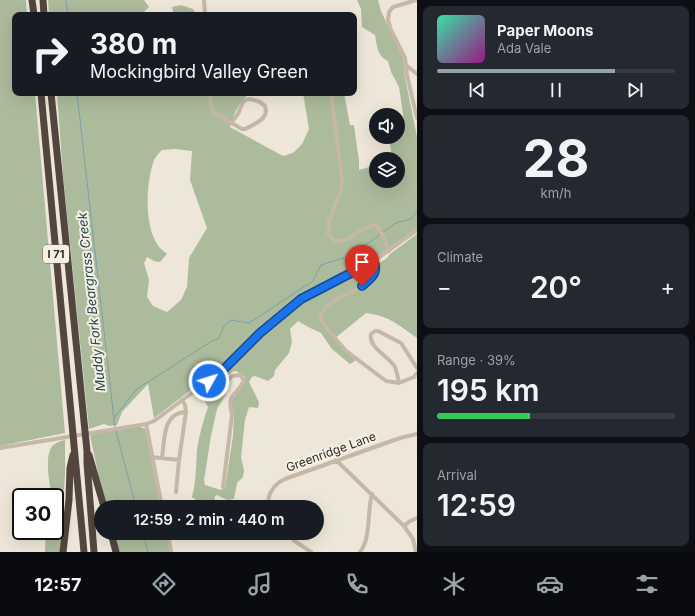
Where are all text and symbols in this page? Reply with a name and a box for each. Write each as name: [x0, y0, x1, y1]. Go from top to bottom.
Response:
text: Paper Moons: [497, 21, 593, 40]
text: 380 m: [90, 27, 177, 61]
icon: right: [24, 28, 76, 80]
text: Ada Vale: [497, 40, 551, 56]
text: Mockingbird Valley Green: [90, 61, 308, 82]
icon: previous: [466, 79, 488, 101]
icon: pause: [545, 79, 567, 101]
icon: next: [624, 79, 646, 101]
map controls: [369, 108, 405, 188]
button: sound: [369, 108, 405, 144]
text: 28: [523, 127, 589, 190]
button: layers: [369, 152, 405, 188]
text: km/h: [541, 185, 571, 201]
water label: Muddy Fork Beargrass Creek: [74, 211, 108, 392]
road number: I 71: [43, 245, 69, 263]
pin: [345, 245, 379, 286]
text: Climate: [437, 249, 483, 265]
icon: arrive: [351, 251, 373, 273]
text: 20°: [530, 269, 582, 305]
text: −: [437, 274, 452, 300]
text: +: [660, 274, 675, 300]
text: Range · 39%: [437, 352, 516, 368]
position arrow: [188, 360, 230, 402]
text: 195 km: [437, 372, 539, 408]
street label: Greenridge Lane: [284, 428, 378, 475]
text: Arrival: [437, 467, 477, 483]
text: 12:59: [437, 487, 516, 523]
speed limit sign: 30: [12, 488, 64, 540]
text: 12:59 · 2 min · 440 m: [133, 510, 285, 529]
icon: directions: [150, 570, 178, 598]
icon: music: [246, 570, 274, 598]
icon: phone: [343, 570, 371, 598]
icon: climate: [440, 570, 468, 598]
icon: car: [536, 570, 564, 598]
icon: filters: [633, 570, 661, 598]
text: 12:57: [34, 574, 81, 595]

